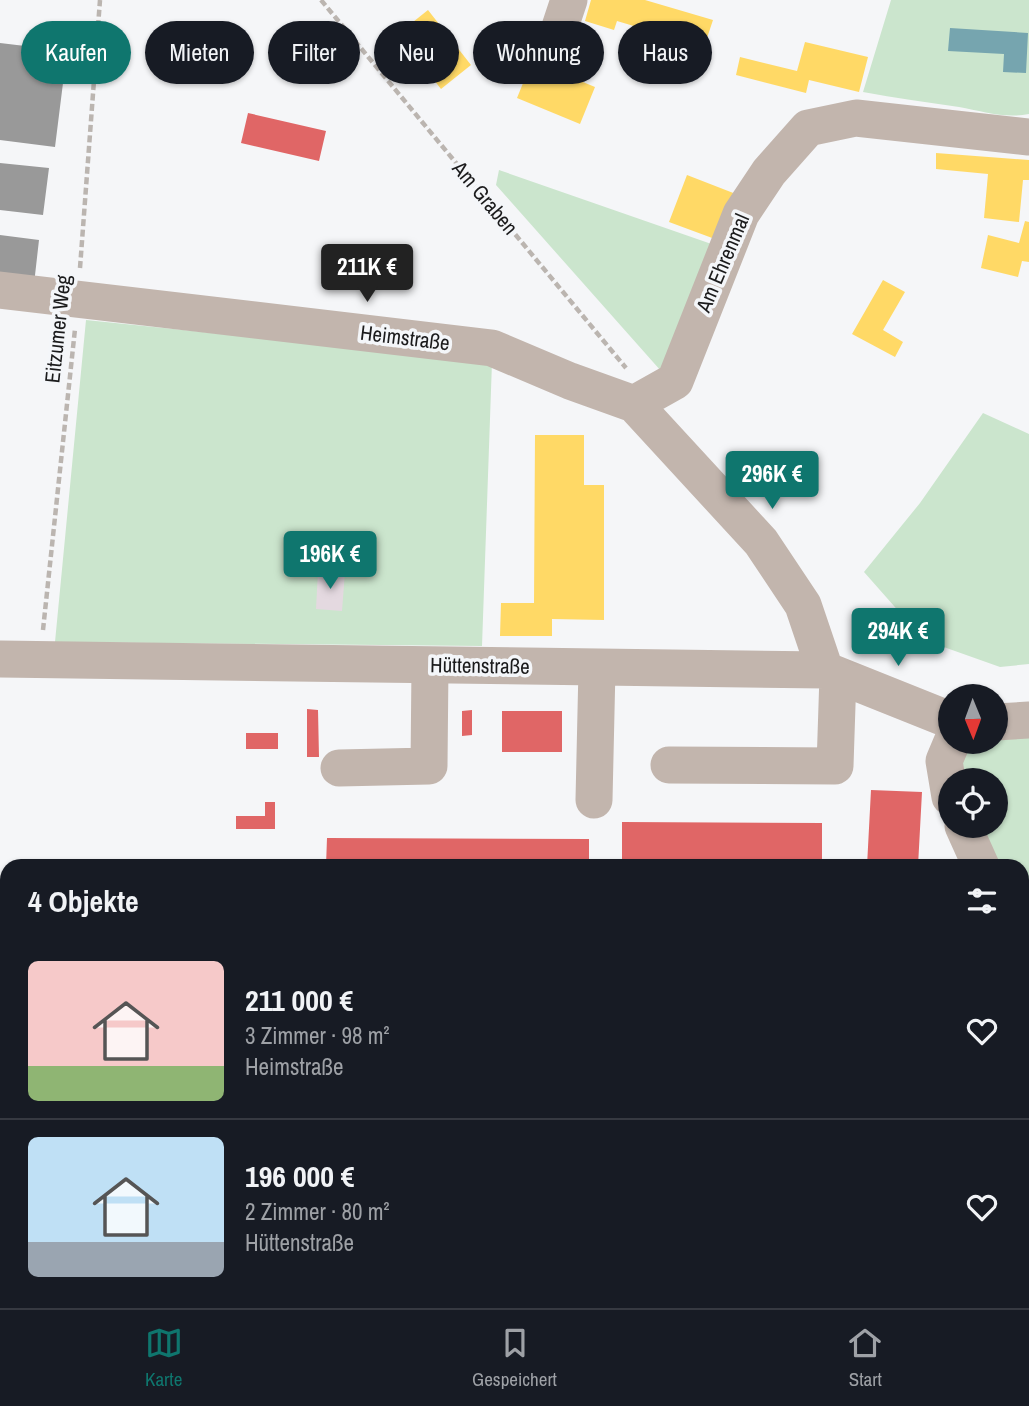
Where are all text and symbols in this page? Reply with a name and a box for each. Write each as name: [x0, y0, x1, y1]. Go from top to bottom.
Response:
chip: Kaufen: [21, 21, 131, 84]
chip: Mieten: [145, 21, 254, 84]
chip: Filter: [268, 21, 360, 84]
chip: Neu: [374, 21, 459, 84]
chip: Wohnung: [473, 21, 604, 84]
chip: Haus: [618, 21, 712, 84]
street label: Am Graben: [445, 154, 525, 241]
street label: Am Ehrenmal: [688, 209, 756, 317]
pin: 211K €: [310, 244, 424, 304]
text: 211K €: [337, 251, 397, 282]
street label: Eitzumer Weg: [37, 273, 78, 385]
street label: Heimstraße: [359, 318, 451, 357]
pin: 296K €: [715, 452, 829, 511]
text: 296K €: [742, 458, 802, 489]
pin: 196K €: [273, 532, 387, 591]
text: 196K €: [300, 538, 360, 569]
pin: 294K €: [841, 608, 955, 668]
text: 294K €: [868, 615, 928, 646]
street label: Hüttenstraße: [430, 650, 530, 681]
north arrow: [938, 684, 1008, 754]
map controls: [938, 684, 1008, 838]
button: locate: [938, 768, 1008, 838]
text: 4 Objekte: [28, 881, 139, 921]
icon: filters: [963, 882, 1001, 920]
text: 211 000 €: [245, 980, 353, 1020]
icon: home: [84, 989, 168, 1073]
icon: heart: [963, 1012, 1001, 1050]
text: 3 Zimmer · 98 m²: [245, 1020, 390, 1051]
text: Heimstraße: [245, 1051, 344, 1082]
text: 196 000 €: [245, 1156, 354, 1196]
icon: home: [84, 1165, 168, 1249]
icon: heart: [963, 1188, 1001, 1226]
text: 2 Zimmer · 80 m²: [245, 1196, 390, 1227]
text: Hüttenstraße: [245, 1227, 354, 1258]
tab: Karte: [145, 1324, 183, 1392]
tab: Gespeichert: [472, 1324, 557, 1392]
tab: Start: [846, 1324, 884, 1392]

